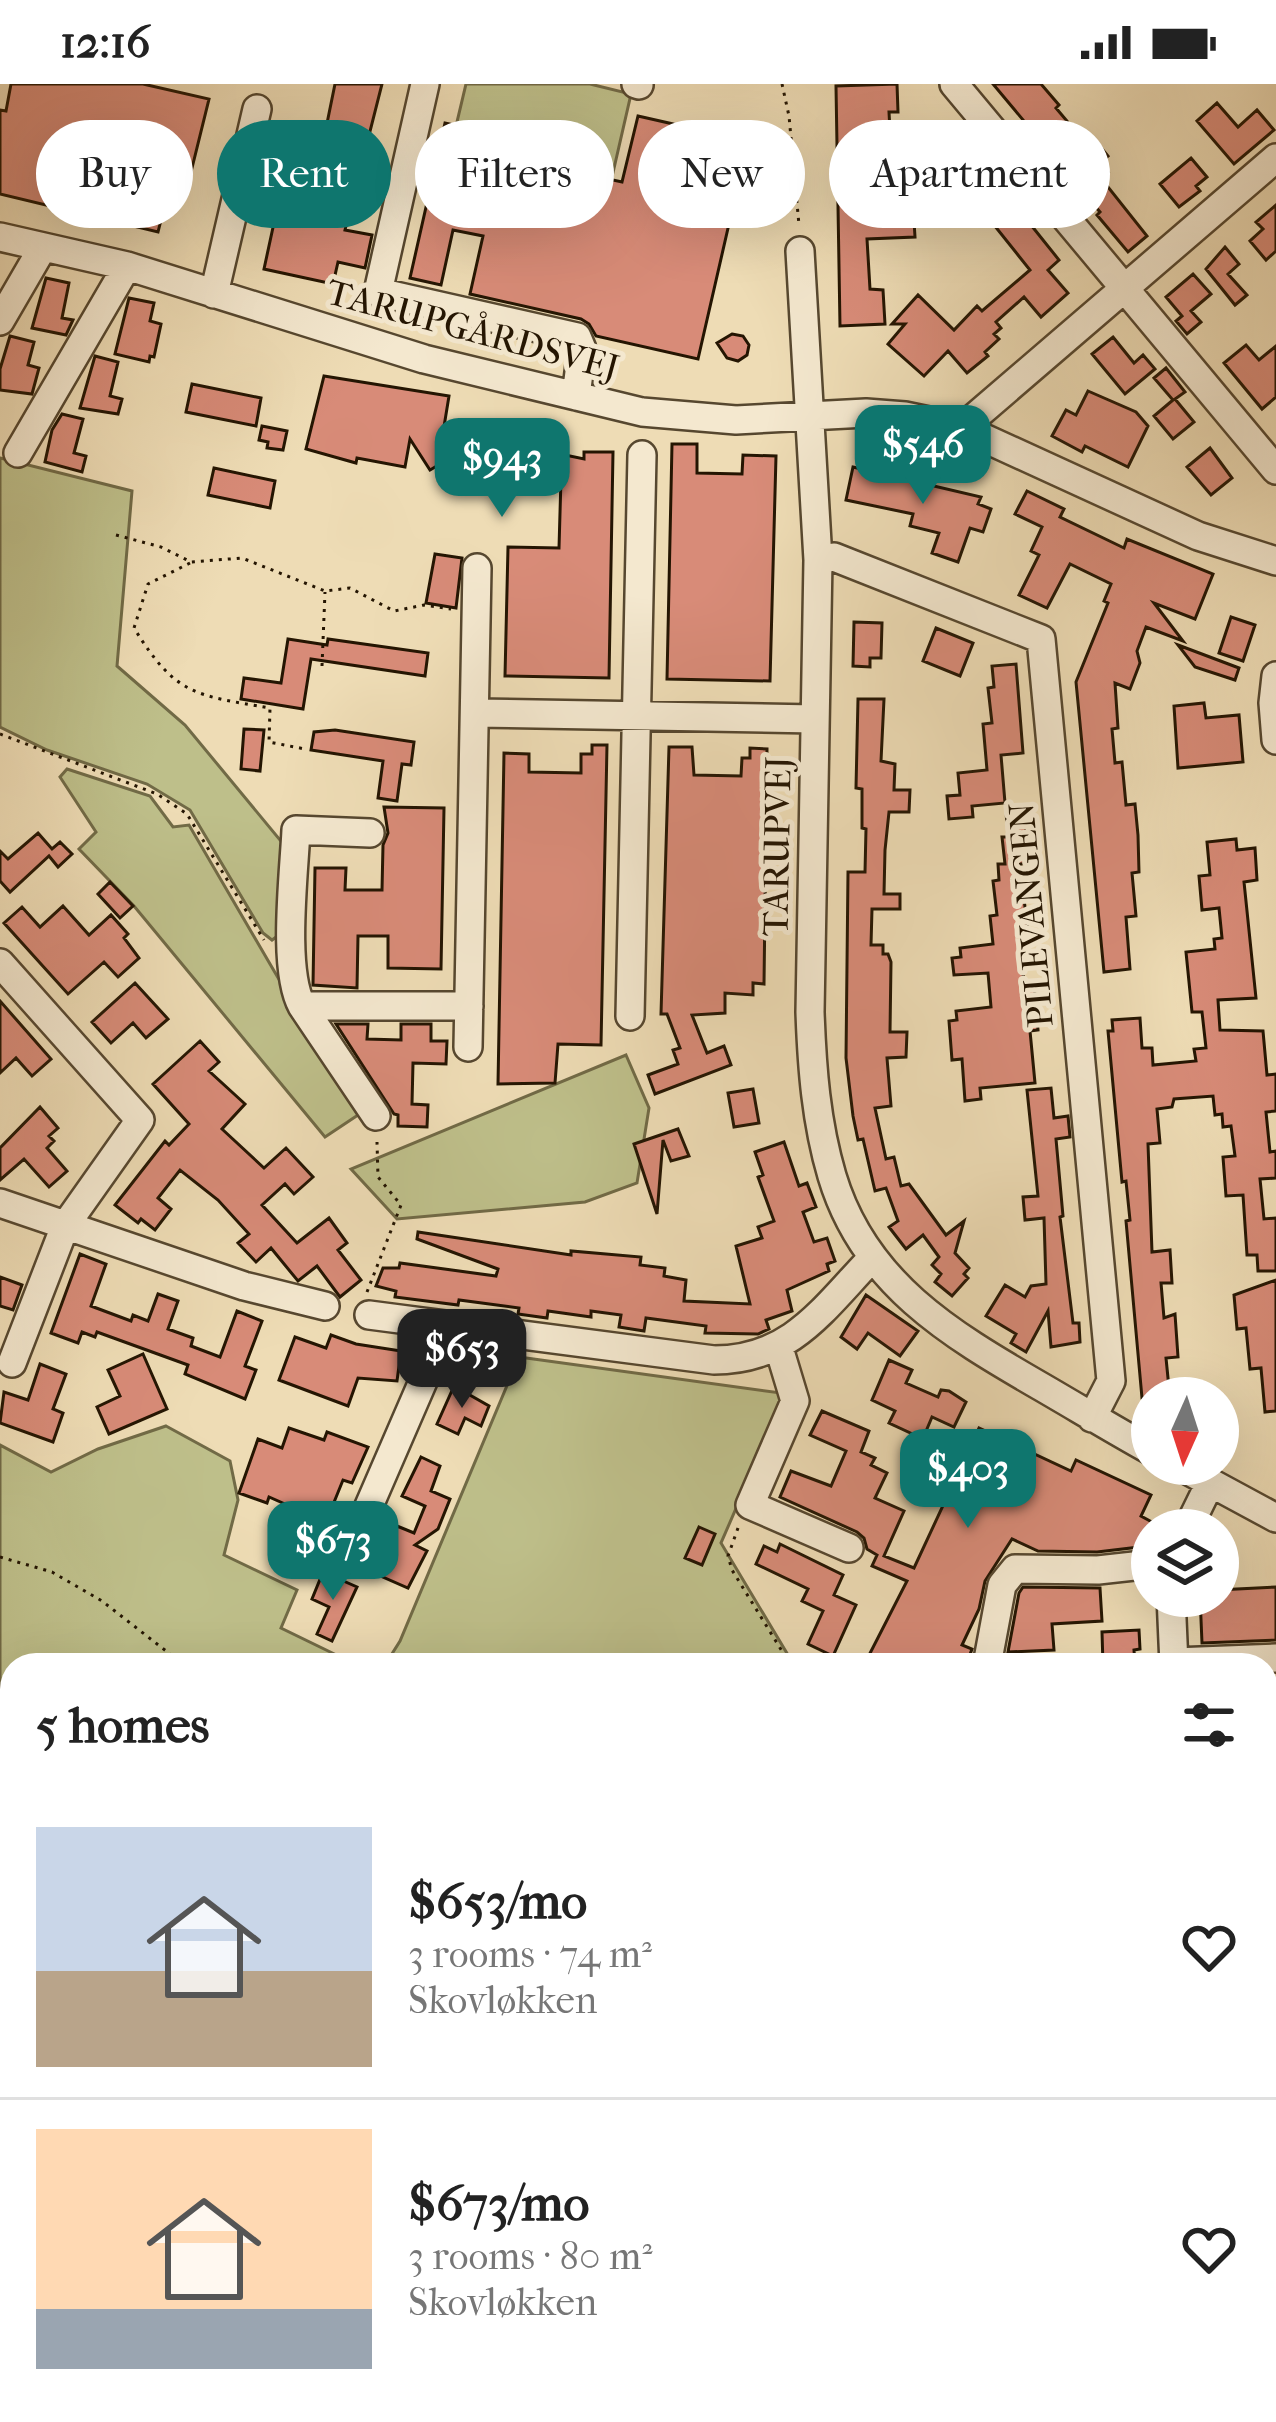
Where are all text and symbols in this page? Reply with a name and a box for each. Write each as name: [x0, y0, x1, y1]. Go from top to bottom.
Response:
text: 12:16: [60, 16, 150, 69]
chip: Buy: [36, 120, 193, 228]
chip: Rent: [217, 120, 391, 228]
chip: Filters: [415, 120, 614, 228]
chip: New: [638, 120, 805, 228]
chip: Apartment: [829, 120, 1110, 228]
street label: TARUPGÅRDSVEJ: [322, 271, 624, 389]
pin: $546: [852, 405, 994, 507]
pin: $943: [431, 418, 573, 520]
text: $546: [882, 421, 964, 467]
text: $943: [462, 434, 542, 480]
street label: TARUPVEJ: [754, 756, 800, 936]
street label: PILEVANGEN: [1000, 801, 1062, 1029]
pin: $653: [391, 1309, 533, 1411]
text: $653: [424, 1325, 500, 1371]
north arrow: [1131, 1377, 1239, 1485]
map controls: [1131, 1377, 1239, 1617]
pin: $403: [897, 1429, 1039, 1531]
text: $403: [927, 1445, 1009, 1491]
pin: $673: [262, 1501, 404, 1603]
button: layers: [1131, 1509, 1239, 1617]
text: $673: [294, 1517, 372, 1563]
icon: filters: [1176, 1692, 1242, 1758]
text: 5 homes: [36, 1695, 209, 1755]
text: $653/mo: [408, 1871, 587, 1931]
icon: home: [132, 1875, 276, 2019]
icon: heart: [1176, 1914, 1242, 1980]
text: 3 rooms · 74 m²: [408, 1931, 652, 1977]
text: Skovløkken: [408, 1977, 598, 2023]
text: $673/mo: [408, 2173, 589, 2233]
icon: home: [132, 2177, 276, 2321]
icon: heart: [1176, 2216, 1242, 2282]
text: 3 rooms · 80 m²: [408, 2233, 652, 2279]
text: Skovløkken: [408, 2279, 598, 2325]

